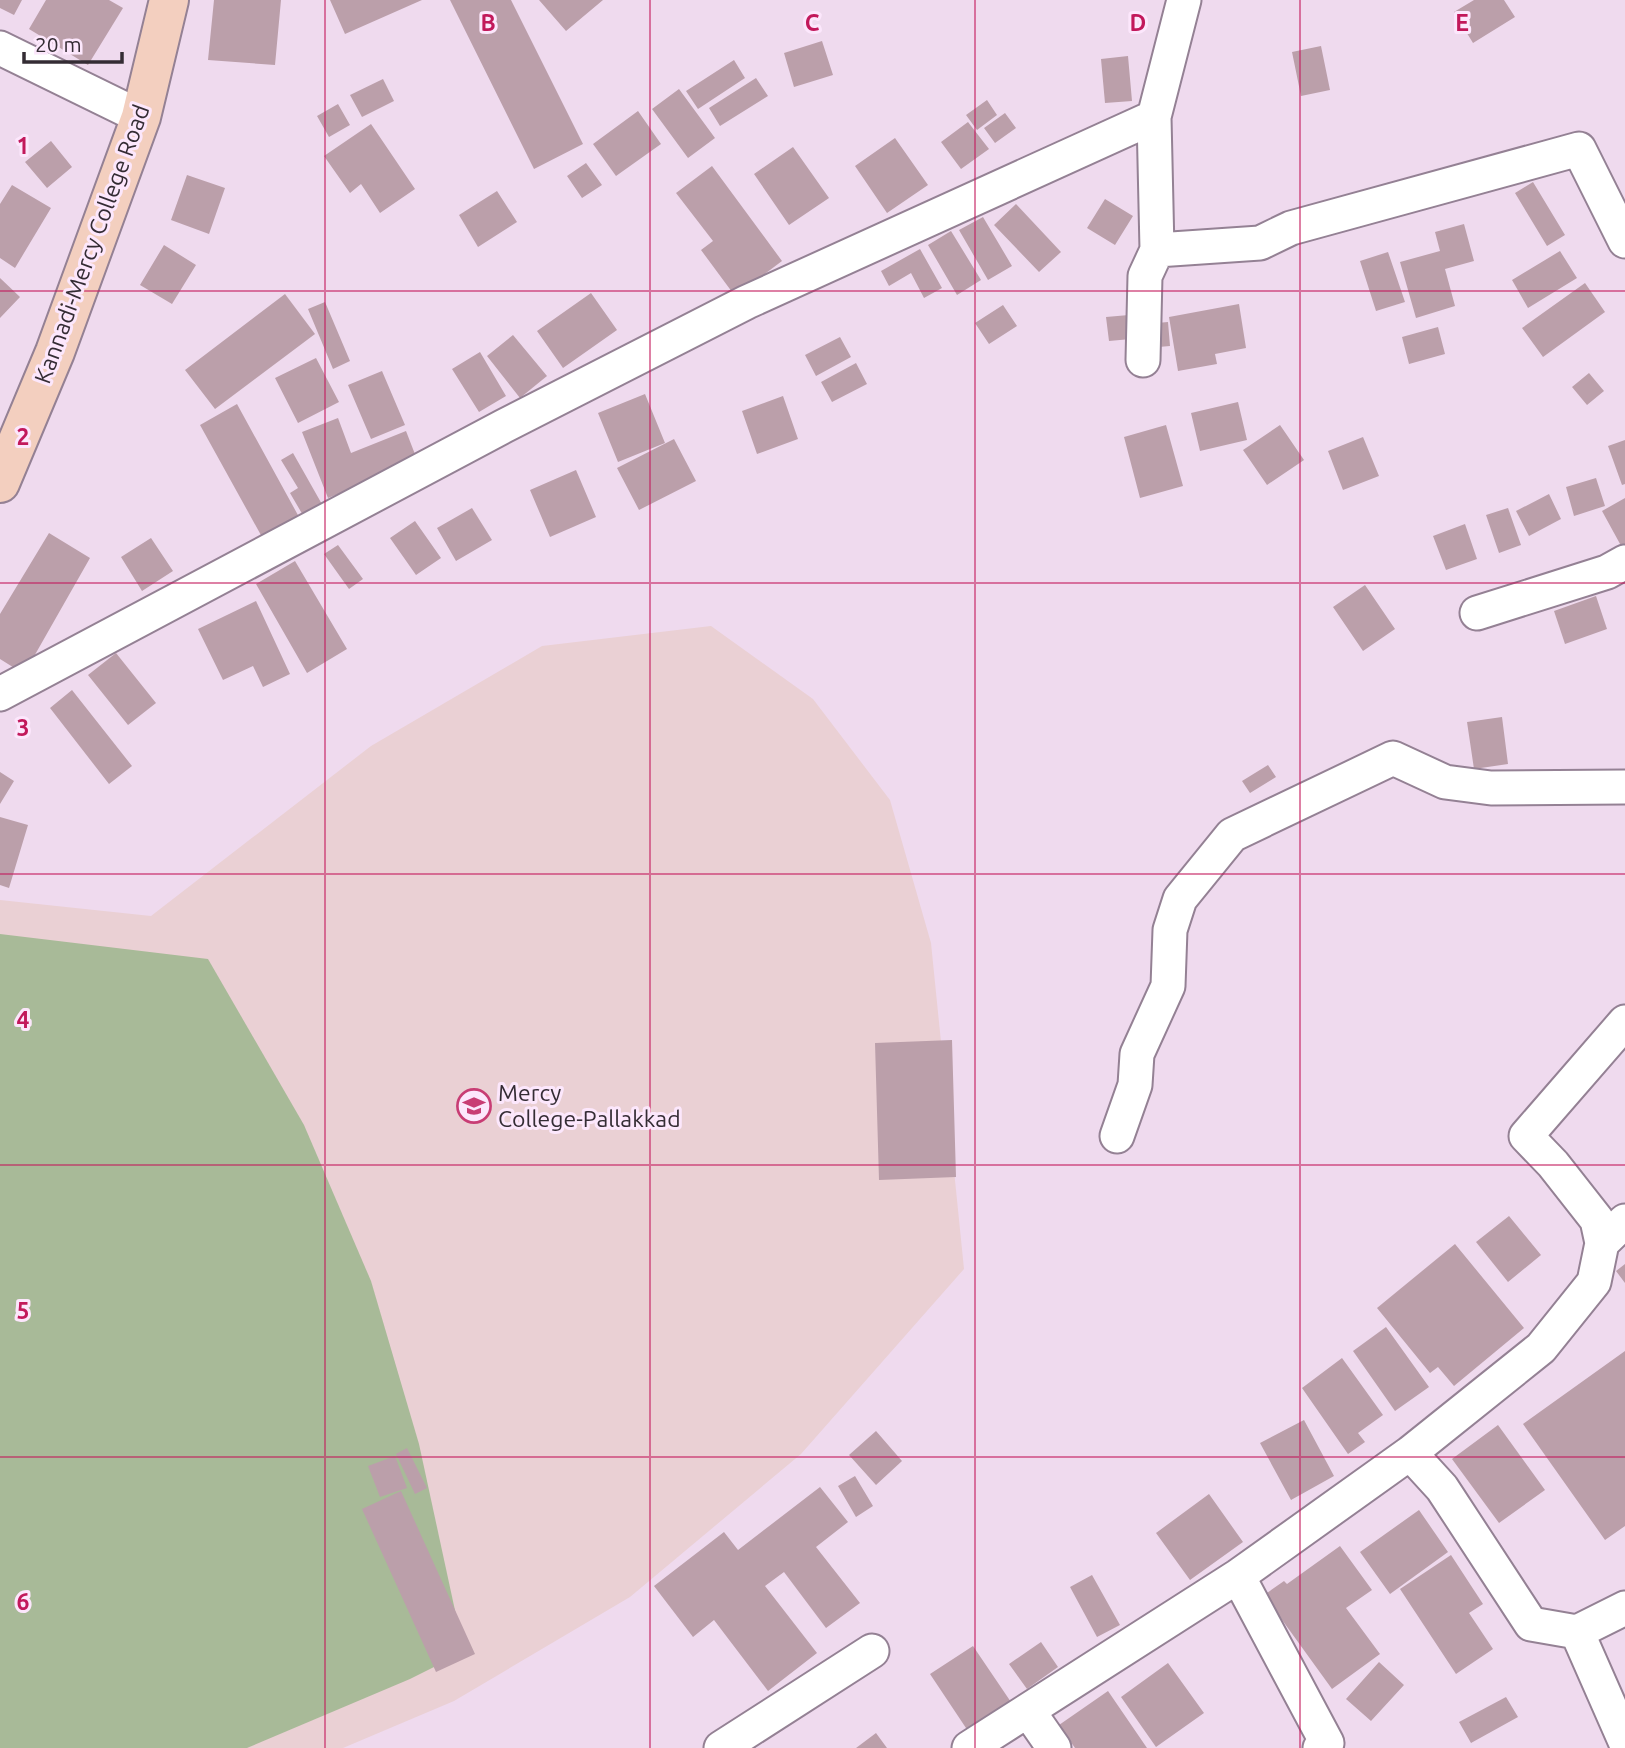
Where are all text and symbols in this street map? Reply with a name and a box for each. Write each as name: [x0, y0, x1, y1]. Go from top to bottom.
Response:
text: B: [480, 10, 496, 35]
text: C: [805, 10, 820, 35]
text: D: [1130, 10, 1146, 35]
text: E: [1455, 10, 1469, 35]
scale bar: [24, 21, 122, 65]
text: 20 m: [35, 32, 82, 56]
street label: Kannadi-Mercy College Road: [29, 101, 154, 387]
text: 1: [17, 133, 29, 158]
text: 2: [17, 424, 29, 449]
text: 3: [17, 715, 29, 740]
text: 4: [17, 1007, 30, 1032]
place label: Mercy College-Pallakkad: [498, 1080, 681, 1131]
school or university icon: Mercy College-Pallakkad: [455, 1087, 493, 1125]
text: 5: [17, 1298, 29, 1323]
text: 6: [17, 1589, 30, 1614]

